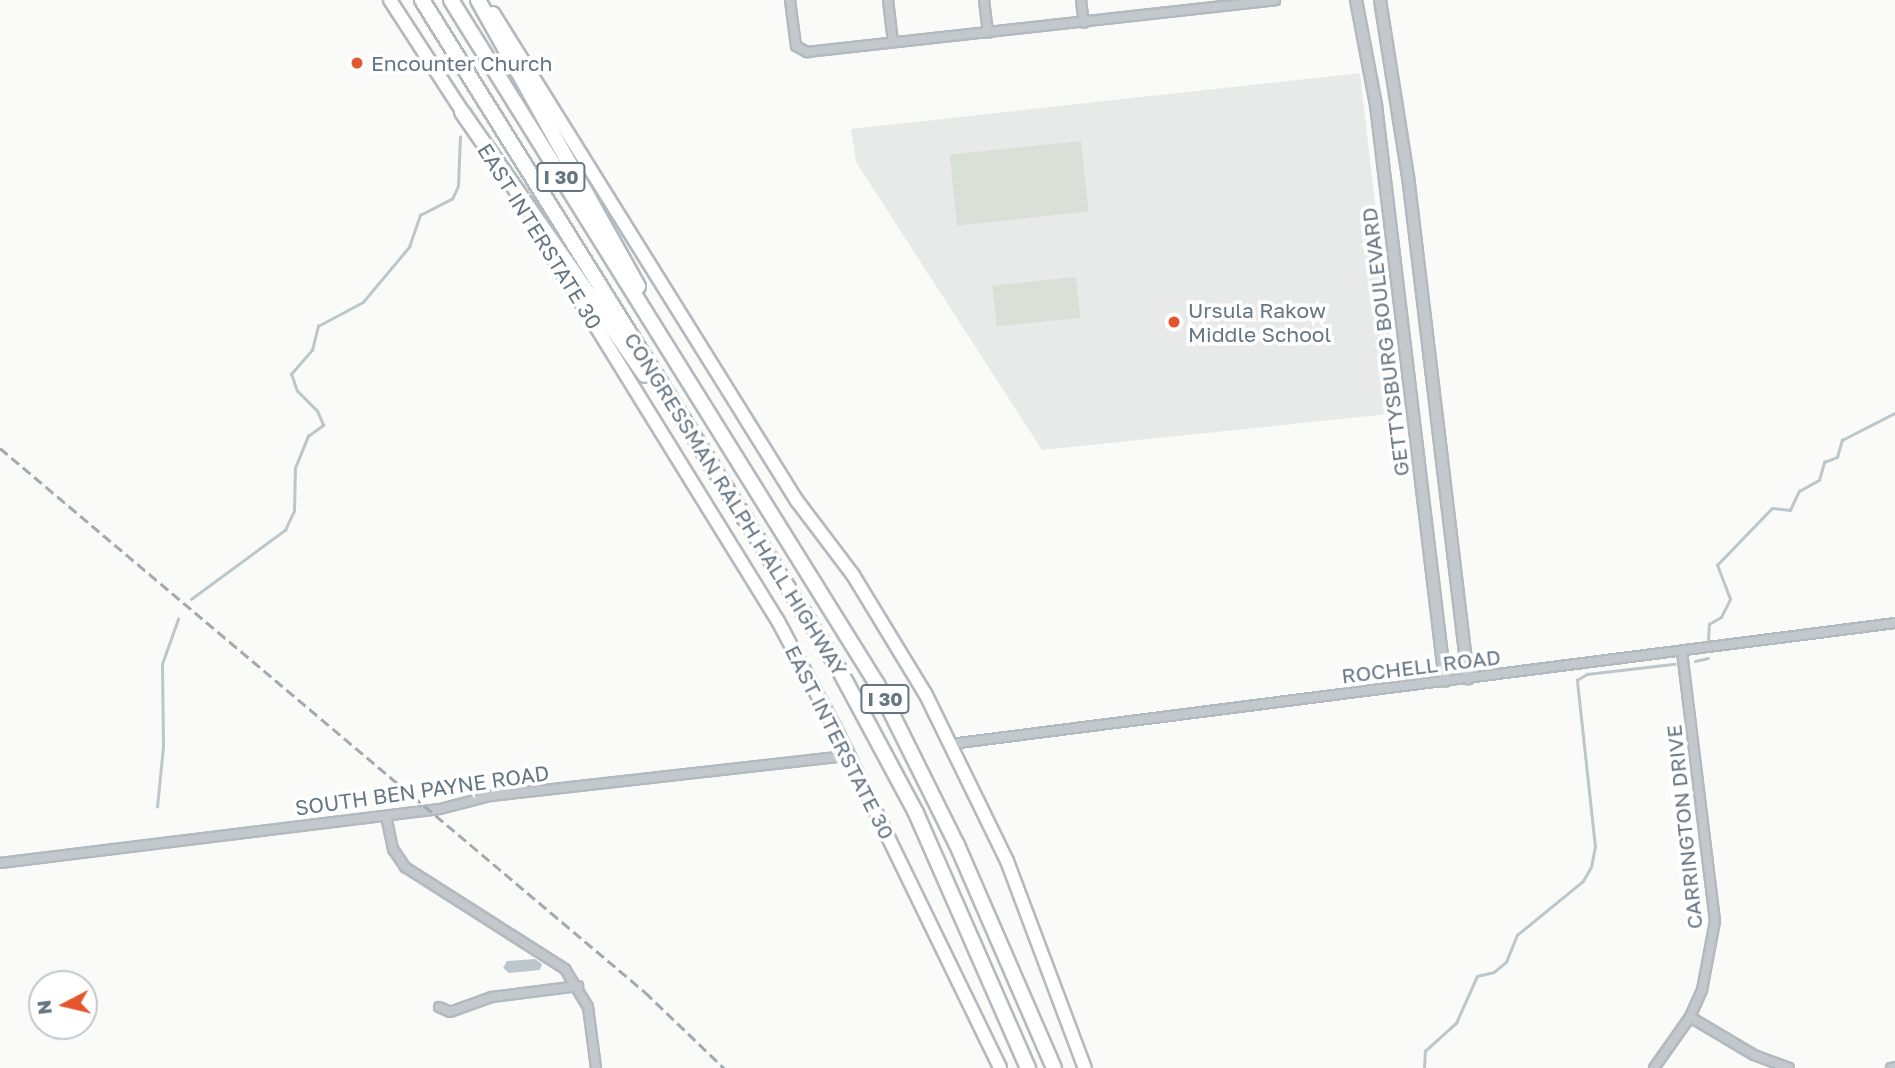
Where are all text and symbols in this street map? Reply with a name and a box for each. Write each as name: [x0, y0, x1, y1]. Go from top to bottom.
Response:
place label: Encounter Church: [371, 50, 552, 76]
marker: Encounter Church: [349, 55, 365, 71]
street label: EAST INTERSTATE 30: [473, 139, 607, 333]
road number: I 30: [535, 162, 587, 192]
street label: GETTYSBURG BOULEVARD: [1356, 206, 1414, 478]
place label: Ursula Rakow Middle School: [1188, 297, 1331, 347]
marker: Ursula Rakow Middle School: [1166, 314, 1182, 330]
street label: CONGRESSMAN RALPH HALL HIGHWAY: [619, 328, 853, 680]
street label: EAST INTERSTATE 30: [780, 641, 900, 843]
street label: ROCHELL ROAD: [1340, 644, 1502, 688]
road number: I 30: [859, 684, 911, 714]
street label: CARRINGTON DRIVE: [1661, 724, 1707, 930]
street label: SOUTH BEN PAYNE ROAD: [293, 760, 551, 820]
north arrow: [28, 970, 98, 1040]
text: N: [31, 999, 56, 1016]

